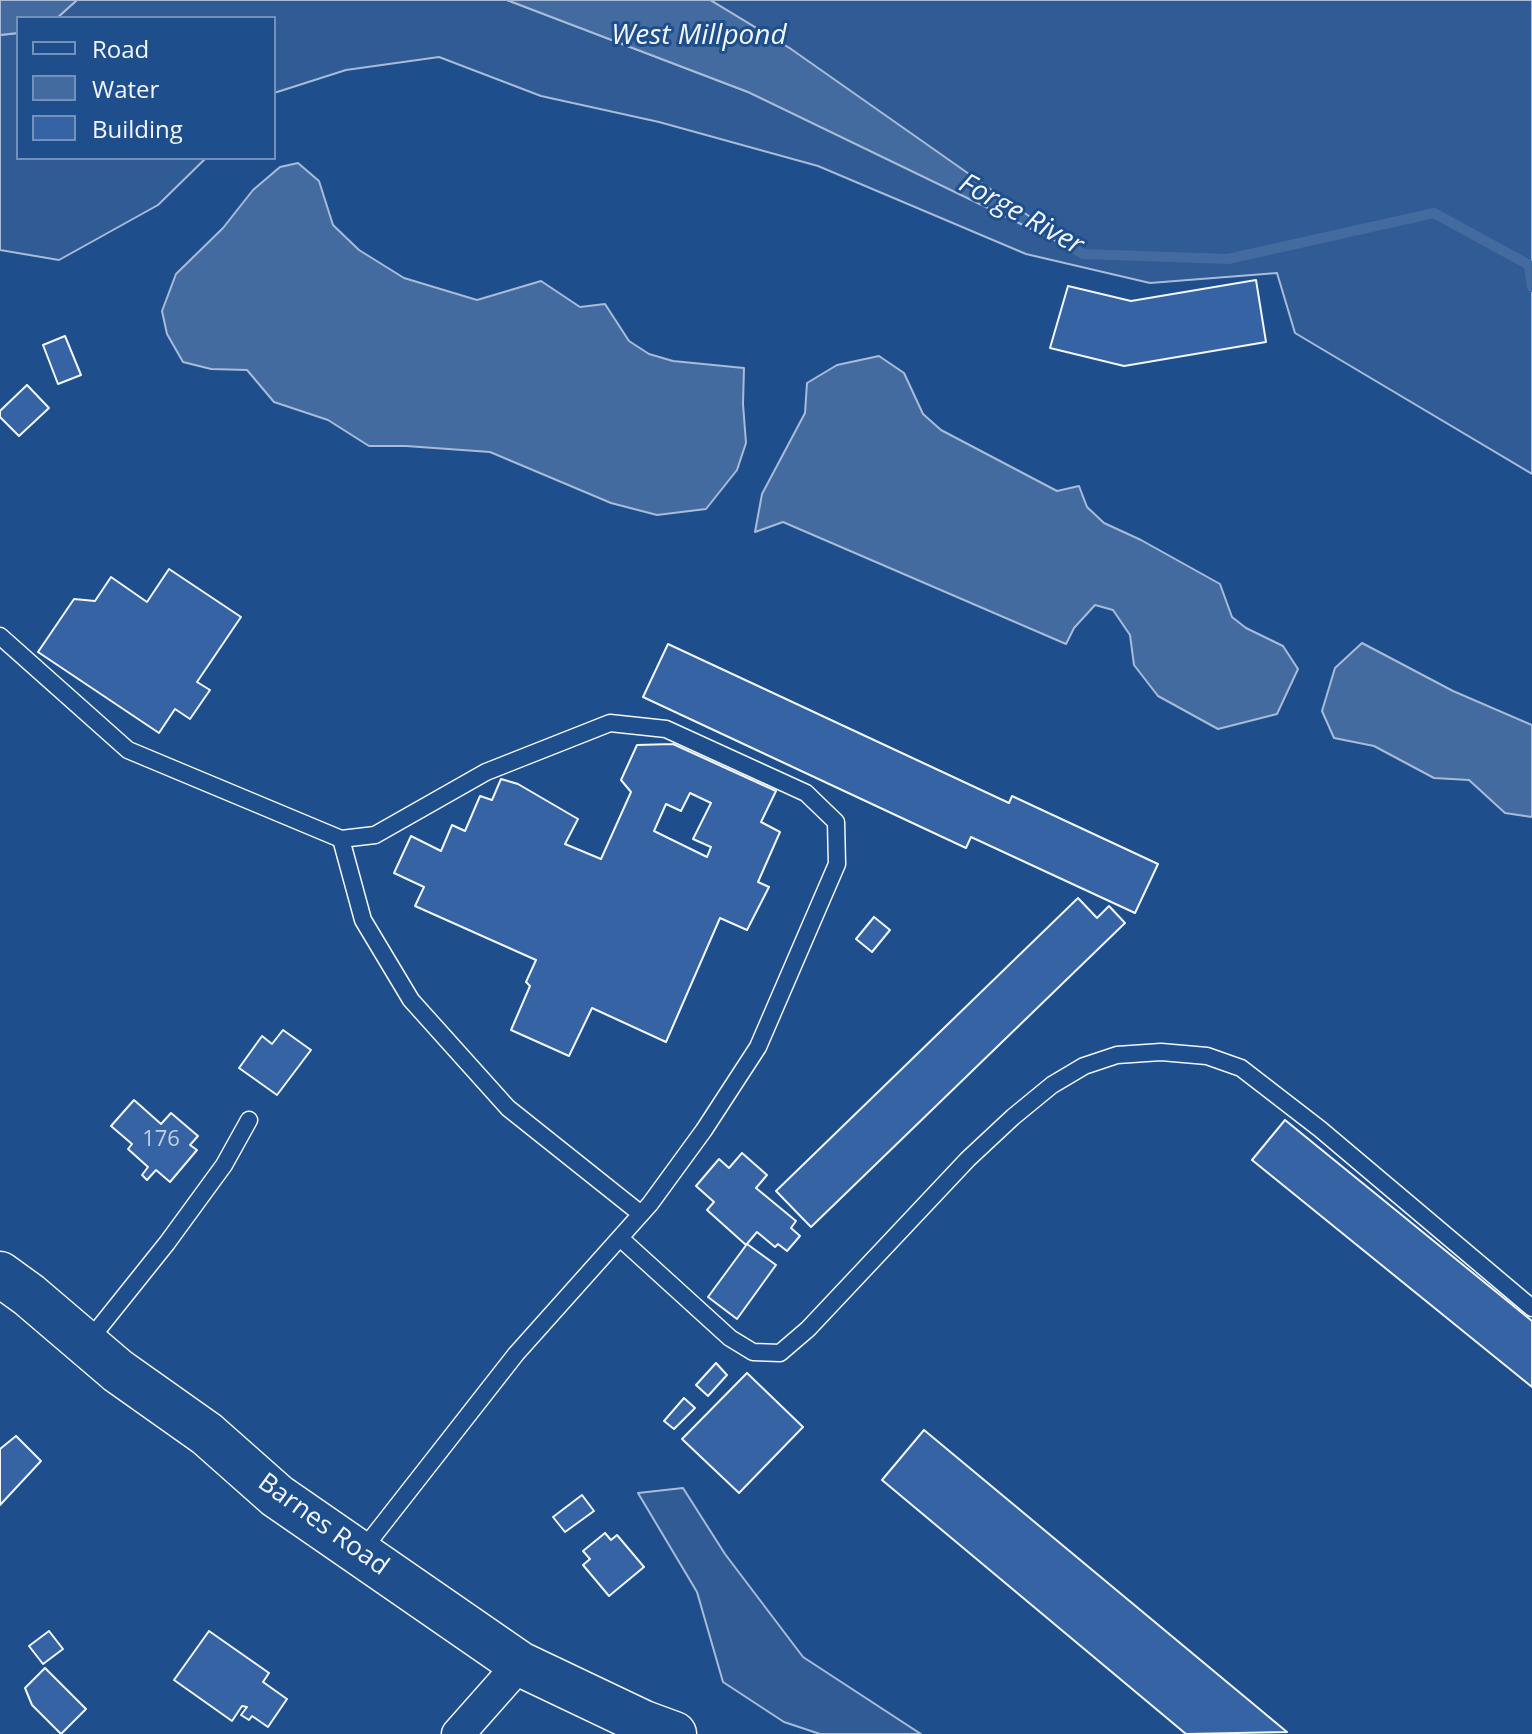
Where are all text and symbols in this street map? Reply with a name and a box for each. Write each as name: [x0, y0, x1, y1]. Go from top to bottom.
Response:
legend: [16, 16, 276, 160]
water label: West Millpond: [611, 19, 787, 53]
text: Road: [92, 32, 149, 65]
text: Water: [92, 72, 159, 105]
text: Building: [92, 112, 183, 145]
water label: Forge River: [953, 167, 1089, 263]
house number: 176: [142, 1127, 180, 1153]
street label: Barnes Road: [252, 1467, 394, 1583]

